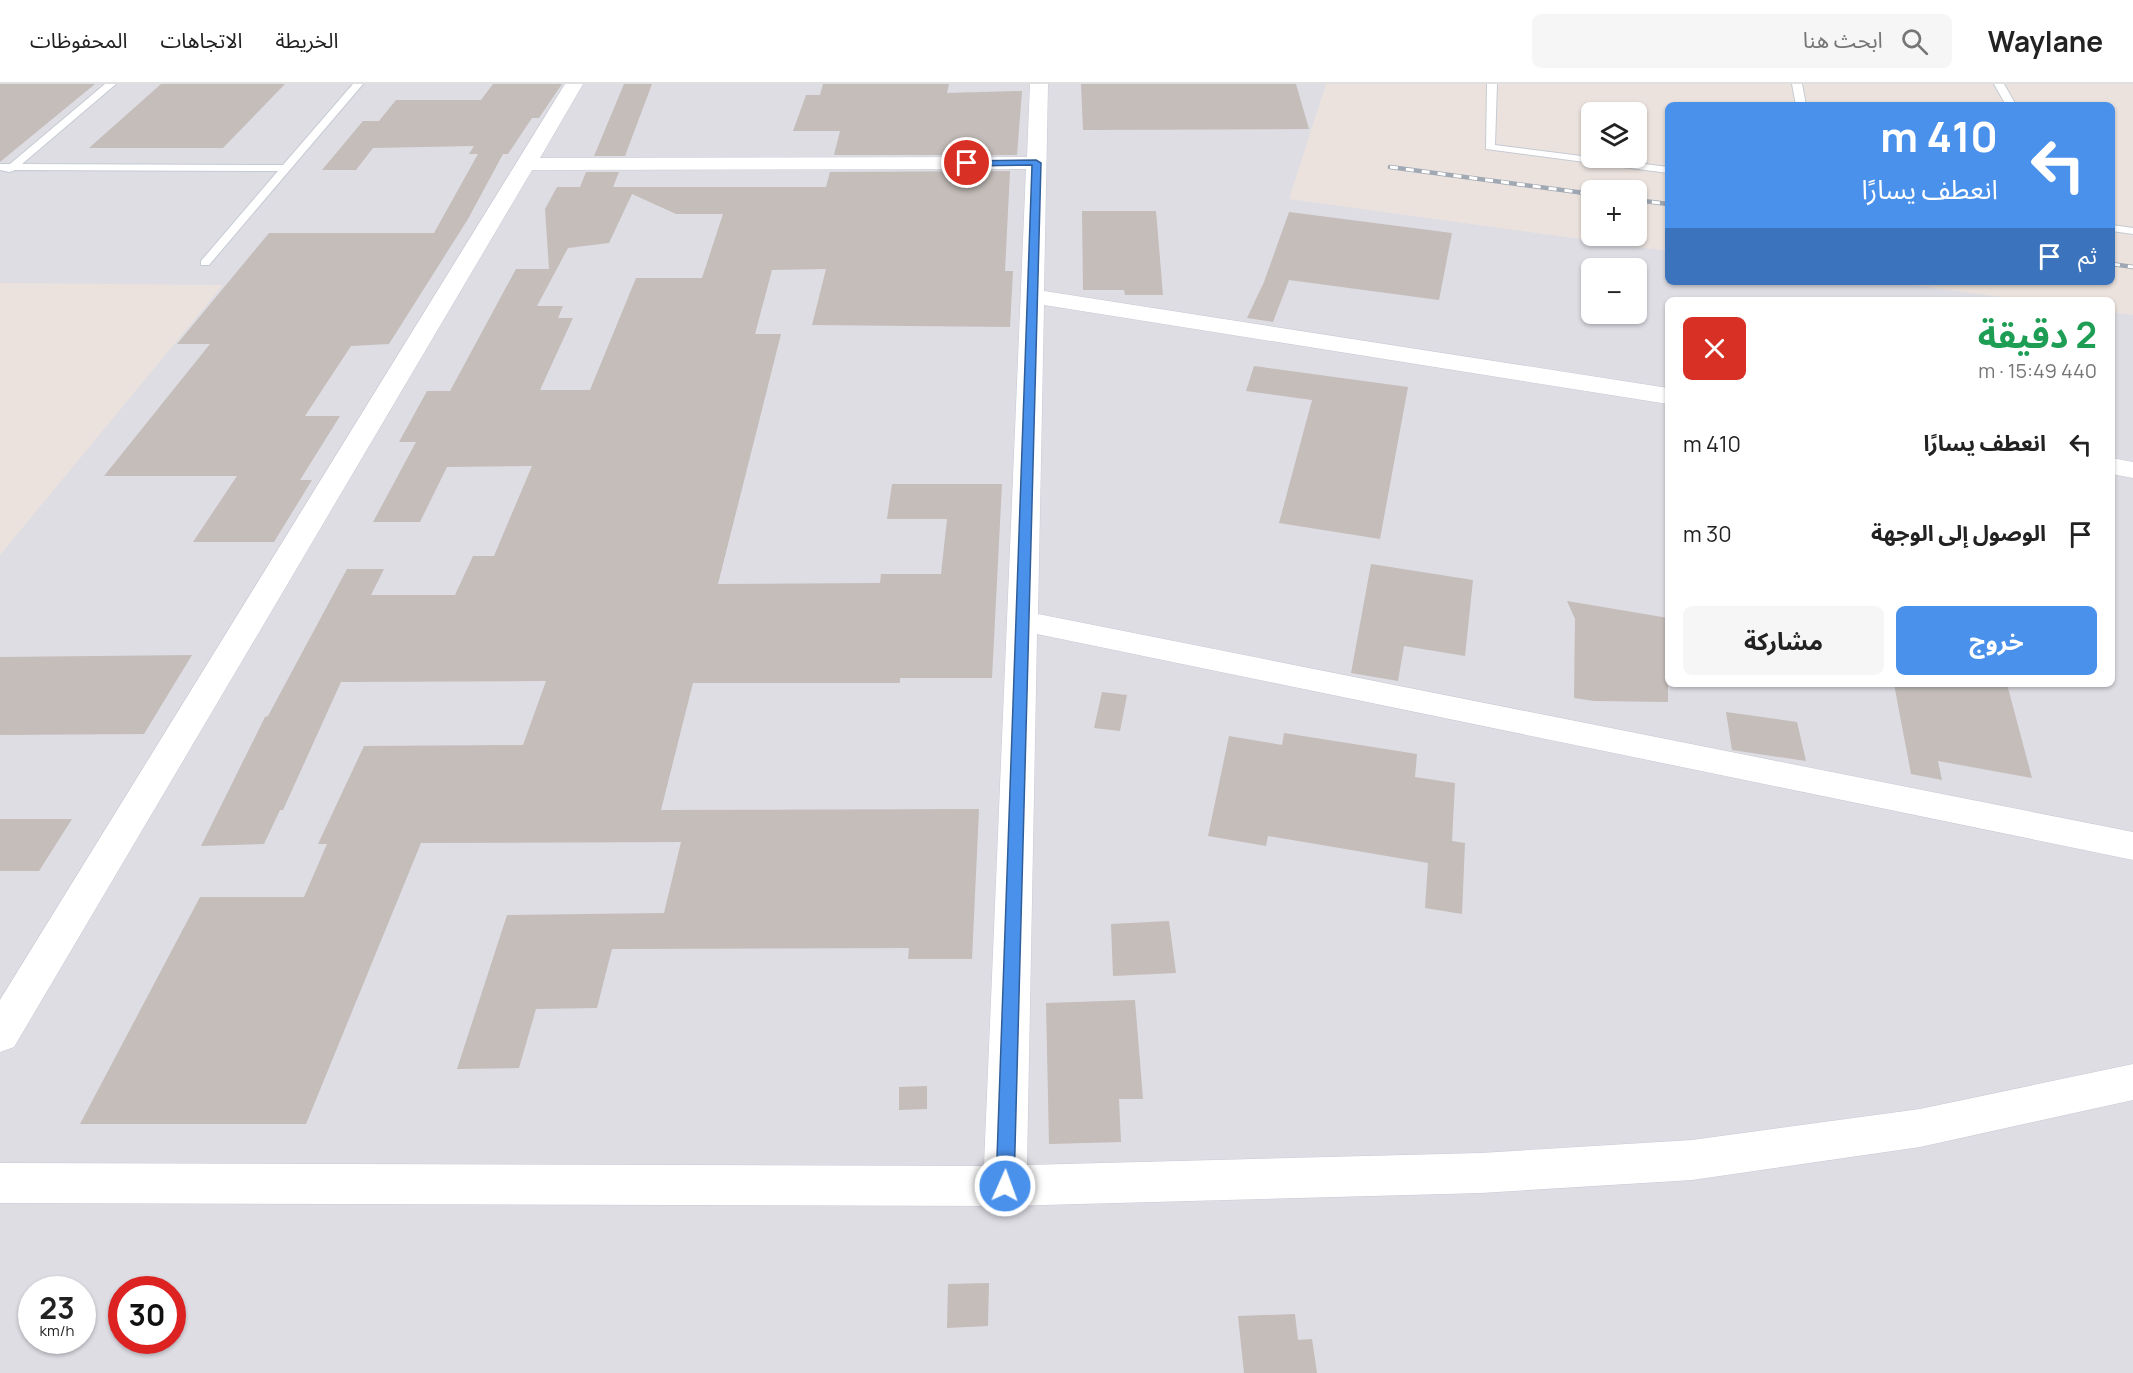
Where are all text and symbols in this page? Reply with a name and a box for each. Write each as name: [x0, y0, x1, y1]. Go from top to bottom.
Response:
search box: [1532, 14, 1952, 68]
text: Waylane: [1988, 22, 2103, 60]
text: ابحث هنا: [1803, 25, 1883, 55]
icon: search: [1898, 25, 1931, 58]
text: المحفوظات: [30, 26, 127, 54]
text: الاتجاهات: [160, 26, 242, 54]
text: الخريطة: [275, 26, 338, 54]
map controls: [1581, 102, 1647, 324]
button: layers: [1581, 102, 1647, 168]
text: 410 m: [1880, 107, 1998, 165]
icon: left: [2019, 126, 2097, 204]
pin: [941, 137, 992, 188]
icon: arrive: [950, 146, 983, 179]
text: انعطف يسارًا: [1861, 170, 1998, 207]
button: +: [1581, 180, 1647, 246]
icon: arrive: [2033, 240, 2066, 273]
text: ثم: [2078, 241, 2097, 271]
button: −: [1581, 258, 1647, 324]
text: 2 دقيقة: [1978, 310, 2097, 359]
button: close: [1683, 317, 1746, 380]
text: 440 m · 15:49: [1978, 357, 2097, 384]
text: انعطف يسارًا: [1923, 428, 2046, 458]
icon: left: [2064, 428, 2097, 461]
text: 410 m: [1683, 429, 1741, 459]
text: الوصول إلى الوجهة: [1871, 518, 2046, 548]
icon: arrive: [2064, 518, 2097, 551]
text: 30 m: [1683, 519, 1732, 549]
button: مشاركة: [1683, 606, 1884, 675]
button: خروج: [1896, 606, 2097, 675]
position arrow: [973, 1154, 1037, 1218]
speed limit sign: 30: [108, 1276, 186, 1354]
text: 23: [39, 1287, 75, 1328]
text: km/h: [40, 1320, 74, 1341]

